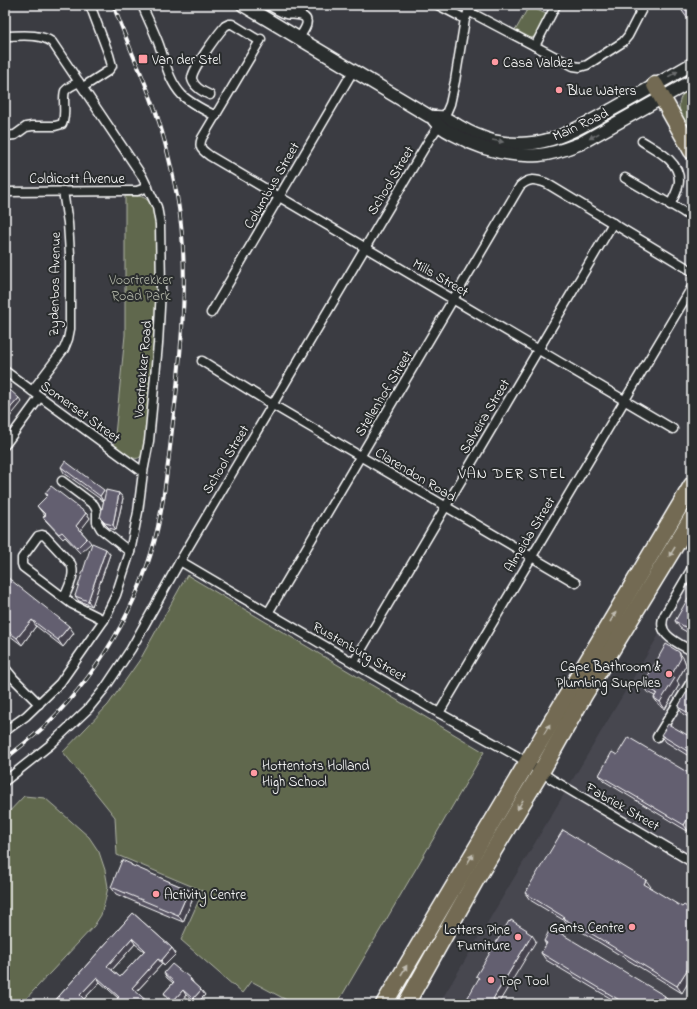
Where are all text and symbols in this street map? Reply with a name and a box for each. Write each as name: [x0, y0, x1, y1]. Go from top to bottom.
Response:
place label: Van der Stel: [151, 50, 221, 71]
marker: Van der Stel: [137, 53, 149, 65]
place label: Casa Valdez: [503, 53, 573, 74]
marker: Casa Valdez: [490, 57, 500, 67]
one-way arrow: [667, 71, 679, 78]
place label: Blue Waters: [566, 81, 637, 102]
marker: Blue Waters: [554, 85, 564, 95]
street label: Main Road: [549, 103, 612, 147]
one-way arrow: [589, 132, 600, 139]
street label: Columbus Street: [239, 138, 306, 233]
one-way arrow: [492, 139, 504, 145]
street label: School Street: [362, 142, 420, 219]
street label: Coldicott Avenue: [29, 169, 125, 190]
street label: Zydenbos Avenue: [44, 231, 68, 336]
street label: Mills Street: [408, 254, 472, 303]
park label: Voortrekker Road Park: [108, 270, 173, 307]
street label: Voortrekker Road: [129, 319, 158, 420]
street label: Stellenhof Street: [350, 347, 418, 441]
street label: Salveira Street: [455, 375, 516, 458]
street label: Somerset Street: [36, 376, 125, 449]
street label: School Street: [197, 421, 255, 498]
street label: Clarendon Road: [371, 443, 460, 508]
district label: VAN DER STEL: [457, 463, 566, 485]
street label: Almeida Street: [499, 493, 561, 577]
one-way arrow: [668, 546, 676, 557]
one-way arrow: [610, 611, 617, 623]
street label: Rustenburg Street: [308, 617, 410, 689]
place label: Cape Bathroom & Plumbing Supplies: [556, 657, 662, 695]
marker: Cape Bathroom & Plumbing Supplies: [664, 669, 674, 679]
one-way arrow: [543, 724, 551, 734]
place label: Hottentots Holland High School: [262, 756, 369, 794]
marker: Hottentots Holland High School: [249, 768, 259, 778]
street label: Fabriek Street: [581, 777, 663, 837]
one-way arrow: [517, 799, 524, 811]
one-way arrow: [467, 853, 474, 865]
place label: Activity Centre: [164, 885, 247, 907]
marker: Activity Centre: [151, 889, 161, 899]
place label: Gants Centre: [549, 918, 625, 939]
place label: Lotters Pine Furniture: [444, 920, 511, 957]
marker: Gants Centre: [627, 922, 637, 932]
marker: Lotters Pine Furniture: [513, 932, 523, 942]
one-way arrow: [400, 964, 407, 976]
place label: Top Tool: [499, 971, 549, 992]
marker: Top Tool: [486, 975, 496, 985]

